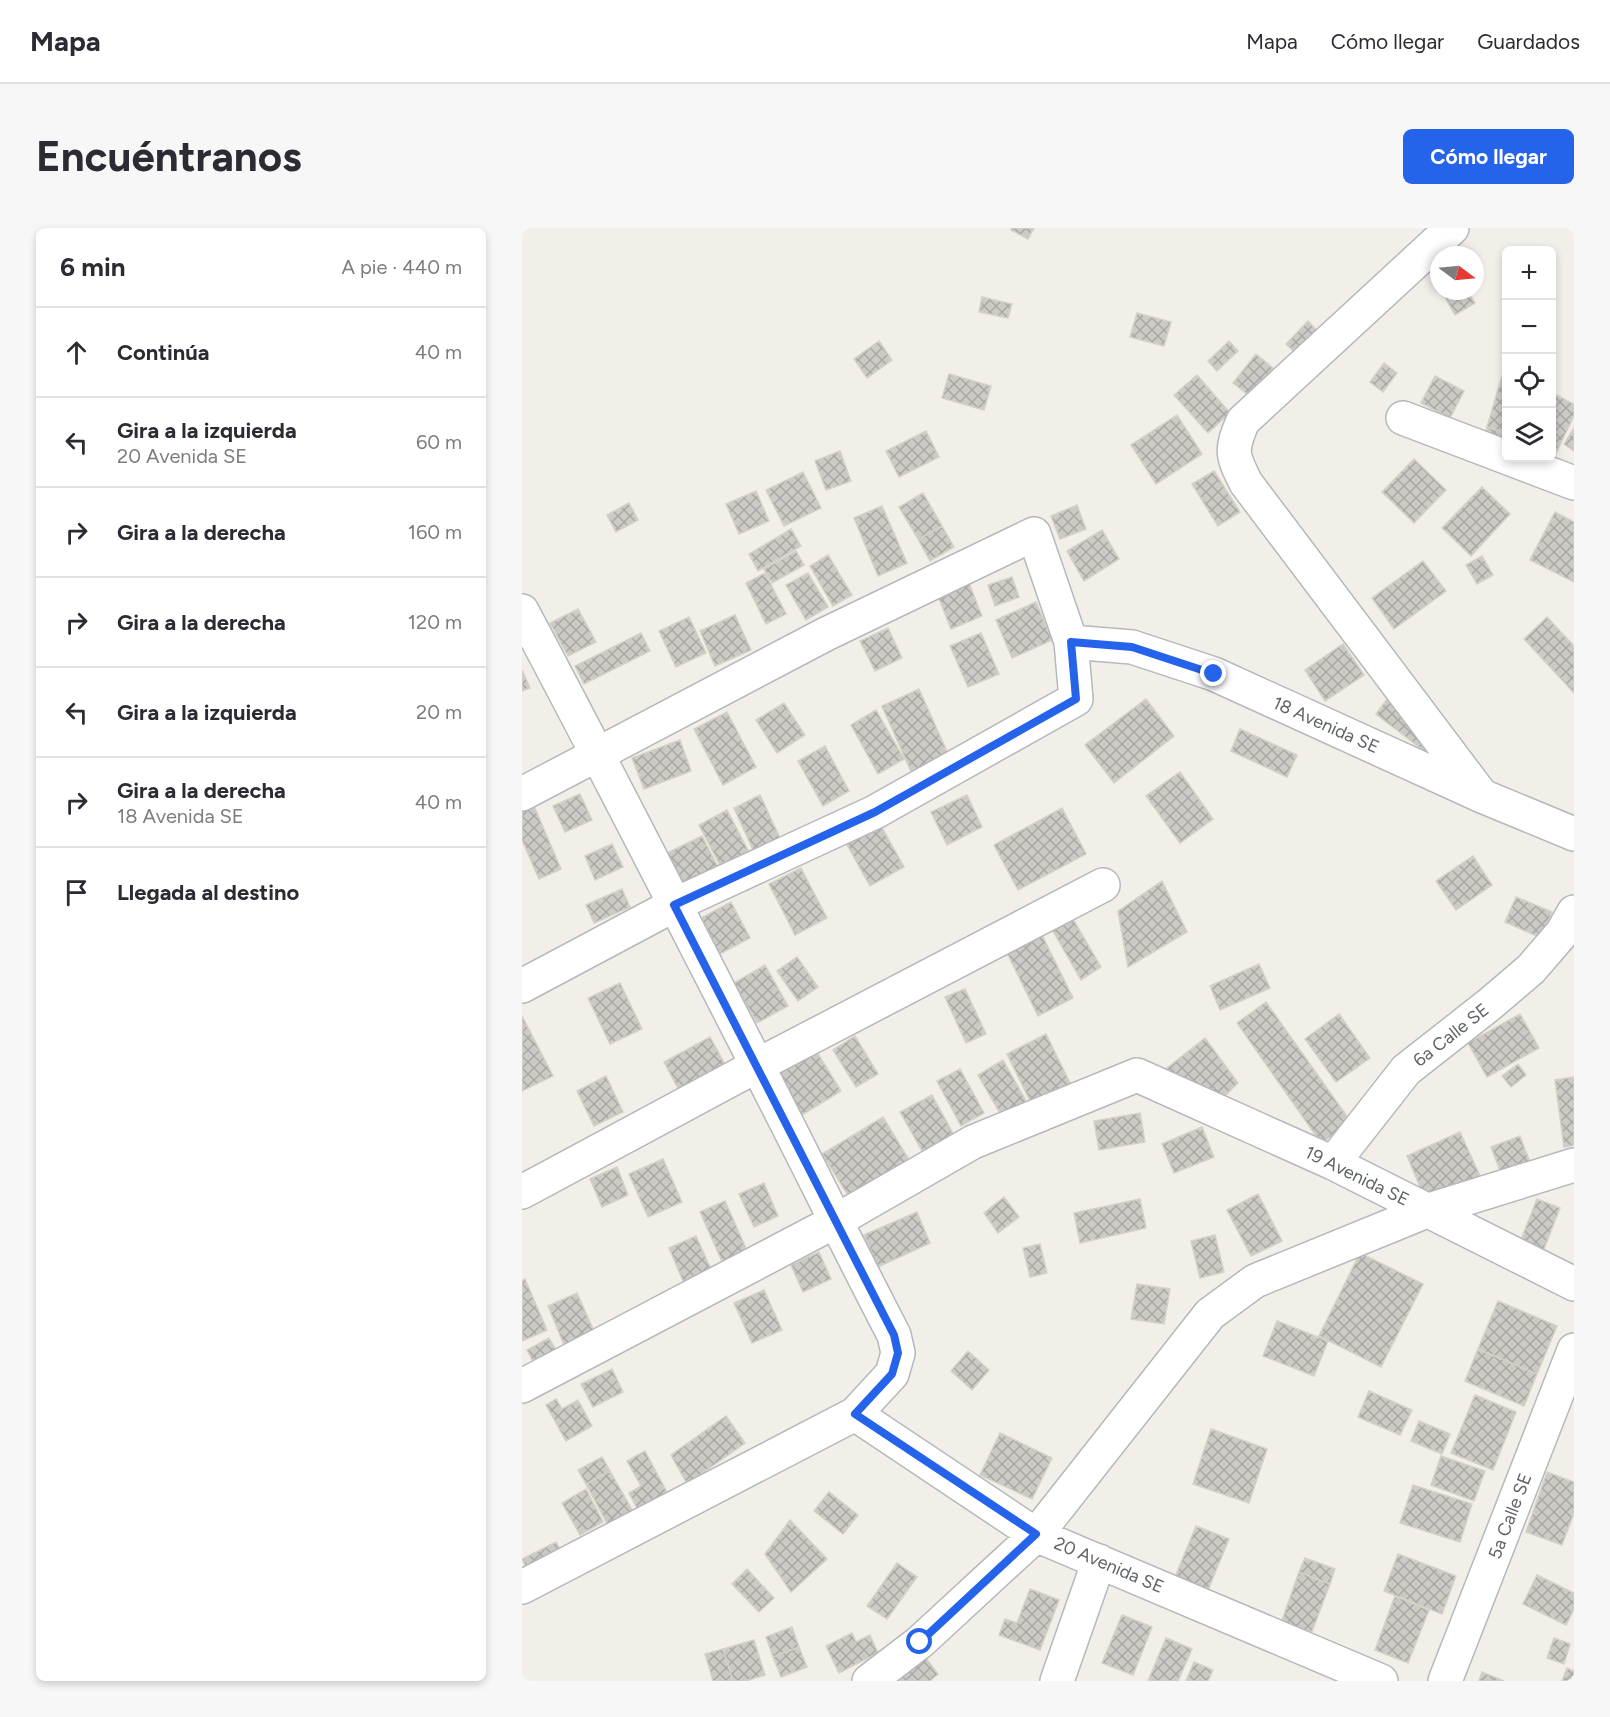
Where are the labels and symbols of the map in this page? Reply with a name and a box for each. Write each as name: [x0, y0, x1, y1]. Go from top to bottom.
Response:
north arrow: [1430, 246, 1484, 300]
route end: [1200, 660, 1226, 686]
street label: 18 Avenida SE: [1269, 692, 1383, 758]
street label: 6a Calle SE: [1409, 999, 1493, 1071]
street label: 19 Avenida SE: [1301, 1141, 1413, 1211]
street label: 5a Calle SE: [1484, 1470, 1536, 1562]
street label: 20 Avenida SE: [1051, 1532, 1167, 1598]
route start: [906, 1628, 932, 1654]

